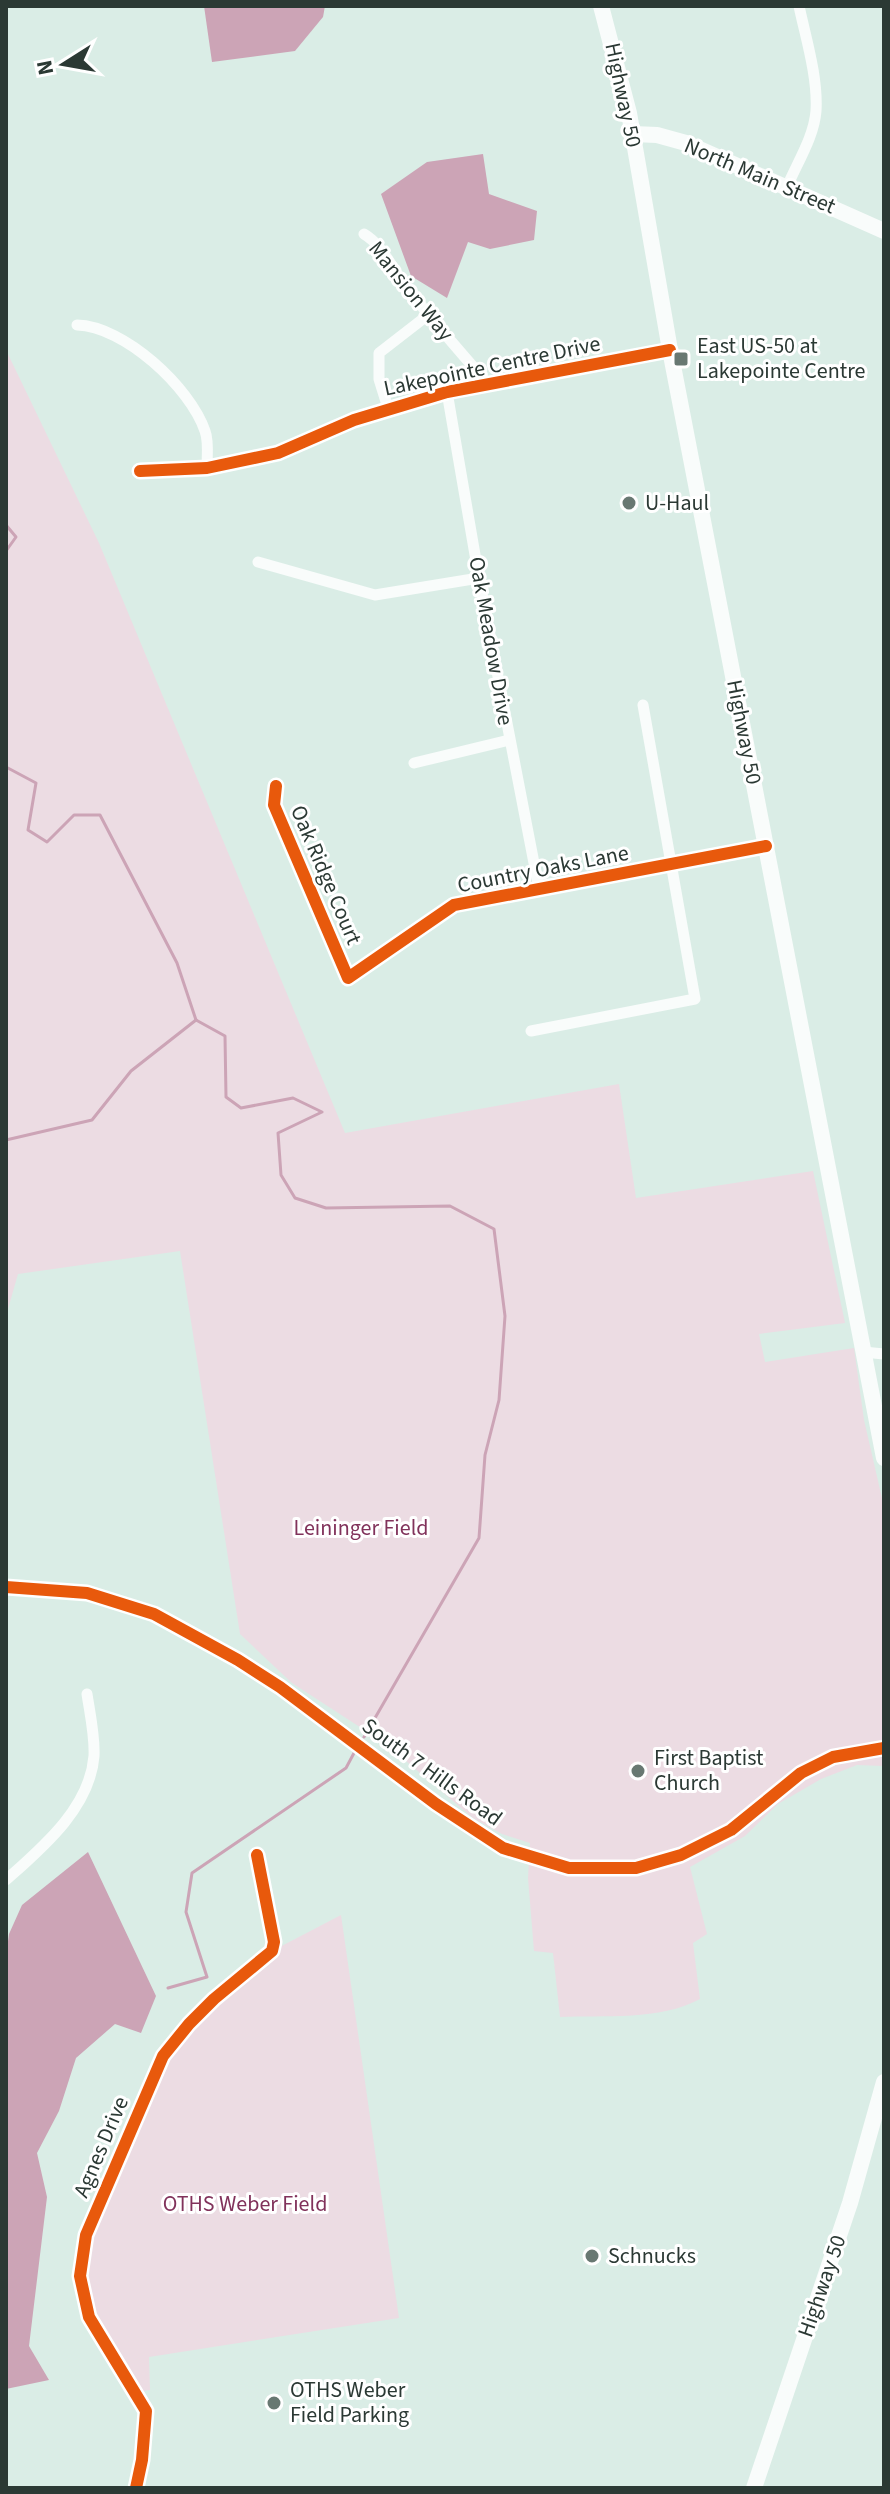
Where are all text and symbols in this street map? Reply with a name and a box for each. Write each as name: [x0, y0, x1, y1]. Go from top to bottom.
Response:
north arrow: [24, 24, 104, 104]
street label: Highway 50: [596, 40, 650, 150]
text: N: [28, 57, 62, 78]
street label: North Main Street: [679, 130, 841, 223]
street label: Mansion Way: [361, 234, 462, 348]
street label: Lakepointe Centre Drive: [381, 327, 603, 405]
place label: East US-50 at Lakepointe Centre: [697, 330, 866, 387]
marker: East US-50 at Lakepointe Centre: [672, 350, 690, 368]
place label: U-Haul: [645, 487, 709, 519]
marker: U-Haul: [620, 494, 638, 512]
street label: Oak Meadow Drive: [460, 554, 522, 728]
street label: Highway 50: [718, 677, 770, 787]
street label: Oak Ridge Court: [282, 800, 370, 950]
street label: Country Oaks Lane: [455, 837, 631, 901]
park label: Leininger Field: [294, 1512, 428, 1544]
street label: South 7 Hills Road: [355, 1710, 509, 1834]
place label: First Baptist Church: [654, 1742, 764, 1799]
marker: First Baptist Church: [629, 1762, 647, 1780]
street label: Agnes Drive: [65, 2091, 137, 2203]
park label: OTHS Weber Field: [163, 2188, 327, 2220]
street label: Highway 50: [790, 2231, 854, 2341]
place label: Schnucks: [608, 2240, 696, 2272]
marker: Schnucks: [583, 2247, 601, 2265]
place label: OTHS Weber Field Parking: [290, 2374, 409, 2431]
marker: OTHS Weber Field Parking: [265, 2394, 283, 2412]

